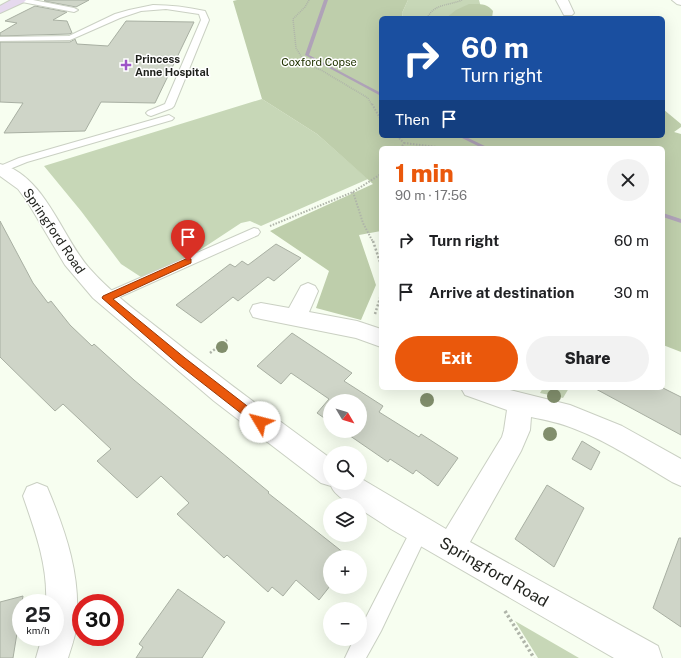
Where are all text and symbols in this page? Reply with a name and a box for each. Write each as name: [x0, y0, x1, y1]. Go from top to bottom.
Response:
text: 60 m: [461, 31, 529, 64]
icon: right: [395, 32, 447, 84]
place label: Princess Anne Hospital: [135, 53, 210, 78]
park label: Coxford Copse: [281, 56, 357, 68]
marker: Princess Anne Hospital: [120, 59, 132, 71]
text: Turn right: [461, 65, 543, 86]
icon: arrive: [438, 108, 460, 130]
text: Then: [395, 111, 430, 128]
text: 1 min: [395, 159, 454, 187]
button: close: [607, 159, 649, 201]
street label: Springford Road: [20, 185, 88, 277]
text: 90 m · 17:56: [395, 188, 467, 203]
pin: [171, 220, 205, 261]
icon: arrive: [177, 226, 199, 248]
icon: right: [395, 229, 417, 251]
text: Turn right: [429, 232, 499, 249]
text: 60 m: [614, 232, 649, 249]
icon: arrive: [395, 281, 417, 303]
text: Arrive at destination: [429, 284, 574, 301]
text: 30 m: [614, 284, 649, 301]
button: Exit: [395, 336, 518, 382]
button: Share: [526, 336, 649, 382]
north arrow: [323, 394, 367, 438]
map controls: [323, 394, 367, 646]
position arrow: [239, 401, 281, 443]
button: search: [323, 446, 367, 490]
button: layers: [323, 498, 367, 542]
street label: Springford Road: [436, 533, 552, 611]
button: +: [323, 550, 367, 594]
speed limit sign: 30: [72, 594, 124, 646]
button: −: [323, 602, 367, 646]
text: 25: [25, 603, 51, 627]
text: km/h: [26, 624, 50, 636]

